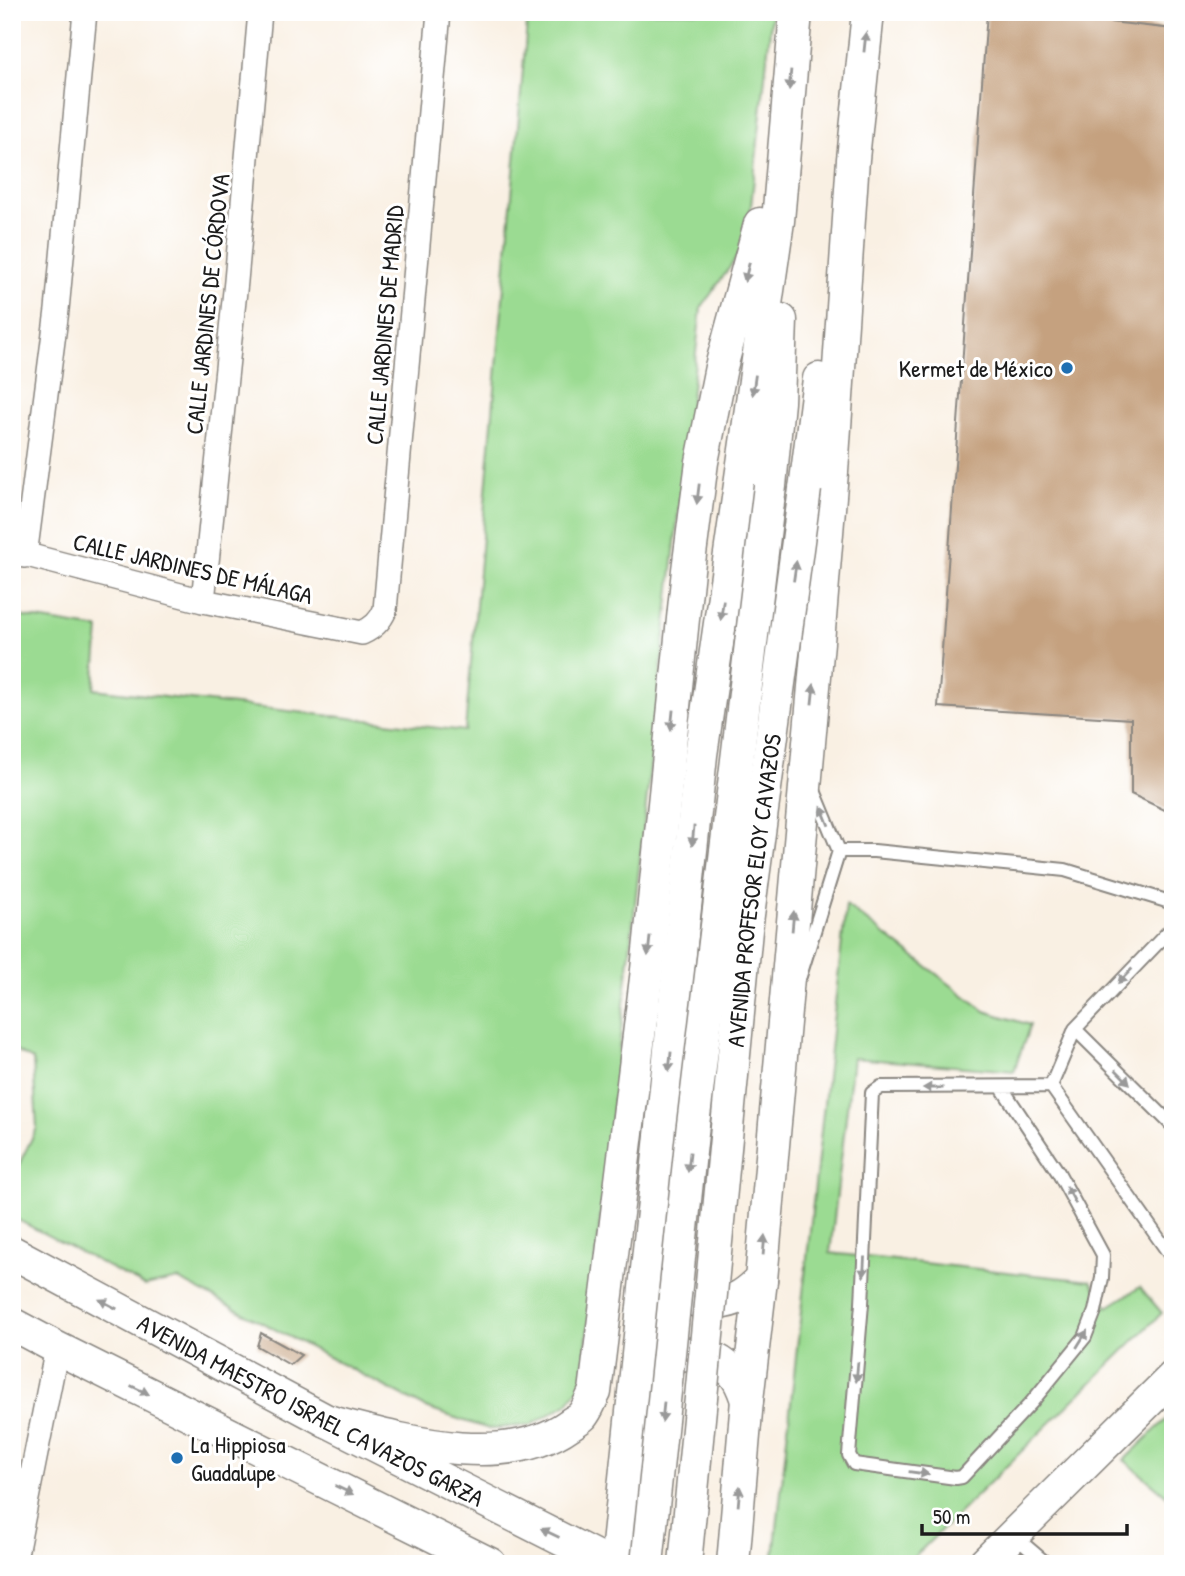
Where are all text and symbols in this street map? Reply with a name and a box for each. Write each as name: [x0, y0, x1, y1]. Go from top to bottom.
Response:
one-way arrow: [860, 31, 871, 53]
one-way arrow: [784, 69, 795, 91]
street label: CALLE JARDINES DE CÓRDOVA: [177, 172, 237, 436]
street label: CALLE JARDINES DE MADRID: [358, 203, 410, 446]
one-way arrow: [741, 261, 752, 283]
place label: Kermet de México: [899, 352, 1053, 384]
marker: Kermet de México: [1059, 360, 1075, 376]
one-way arrow: [748, 374, 759, 396]
one-way arrow: [692, 483, 703, 505]
street label: CALLE JARDINES DE MÁLAGA: [70, 525, 316, 611]
one-way arrow: [789, 560, 800, 582]
one-way arrow: [716, 600, 727, 622]
one-way arrow: [807, 683, 818, 705]
one-way arrow: [667, 709, 678, 731]
street label: AVENIDA PROFESOR ELOY CAVAZOS: [719, 732, 788, 1048]
one-way arrow: [819, 805, 830, 826]
one-way arrow: [687, 825, 698, 847]
one-way arrow: [788, 910, 799, 932]
one-way arrow: [643, 935, 654, 957]
one-way arrow: [1118, 967, 1134, 984]
one-way arrow: [664, 1051, 675, 1073]
one-way arrow: [1114, 1068, 1131, 1084]
one-way arrow: [922, 1082, 944, 1094]
one-way arrow: [683, 1151, 694, 1173]
one-way arrow: [1065, 1184, 1077, 1204]
one-way arrow: [759, 1234, 770, 1256]
one-way arrow: [859, 1257, 870, 1279]
one-way arrow: [99, 1298, 118, 1310]
street label: AVENIDA MAESTRO ISRAEL CAVAZOS GARZA: [132, 1306, 489, 1514]
one-way arrow: [1075, 1329, 1088, 1349]
one-way arrow: [851, 1362, 862, 1384]
one-way arrow: [130, 1384, 150, 1395]
one-way arrow: [657, 1402, 668, 1424]
place label: La Hippiosa Guadalupe: [191, 1428, 286, 1488]
marker: La Hippiosa Guadalupe: [169, 1450, 185, 1466]
one-way arrow: [908, 1468, 930, 1479]
one-way arrow: [334, 1485, 354, 1496]
one-way arrow: [734, 1485, 745, 1507]
scale bar: [922, 1492, 1127, 1536]
text: 50 m: [933, 1502, 970, 1531]
one-way arrow: [540, 1527, 560, 1538]

